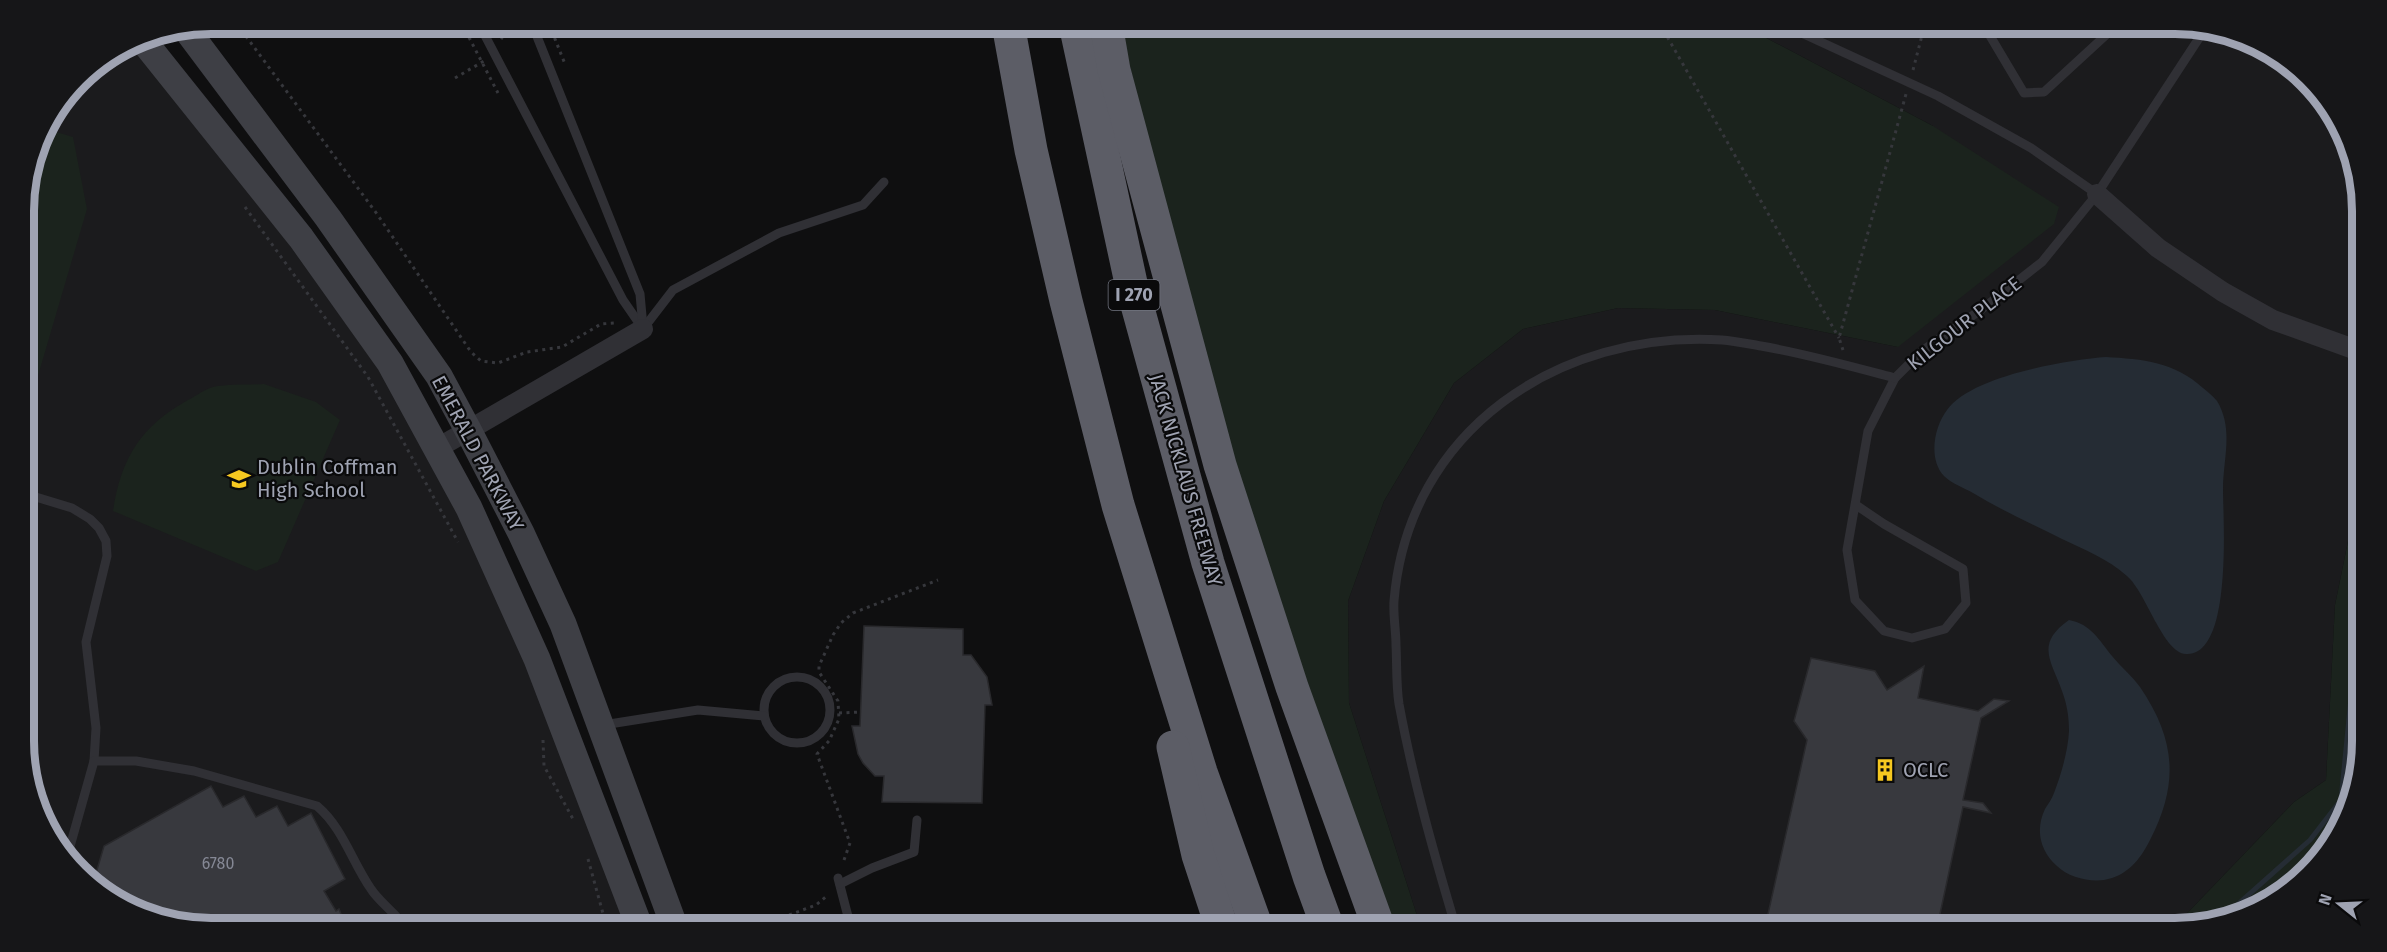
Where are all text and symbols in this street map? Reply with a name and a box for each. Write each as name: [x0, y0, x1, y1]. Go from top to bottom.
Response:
street label: KILGOUR PLACE: [1902, 271, 2026, 375]
road number: I 270: [1108, 280, 1160, 310]
street label: EMERALD PARKWAY: [427, 371, 529, 535]
street label: JACK NICKLAUS FREEWAY: [1144, 371, 1228, 589]
place label: Dublin Coffman High School: [257, 455, 398, 502]
school or university icon: Dublin Coffman High School: [226, 466, 252, 492]
building icon: OCLC: [1872, 757, 1898, 783]
place label: OCLC: [1903, 758, 1948, 782]
house number: 6780: [202, 854, 234, 873]
north arrow: [2309, 874, 2369, 934]
text: N: [2315, 892, 2336, 907]

